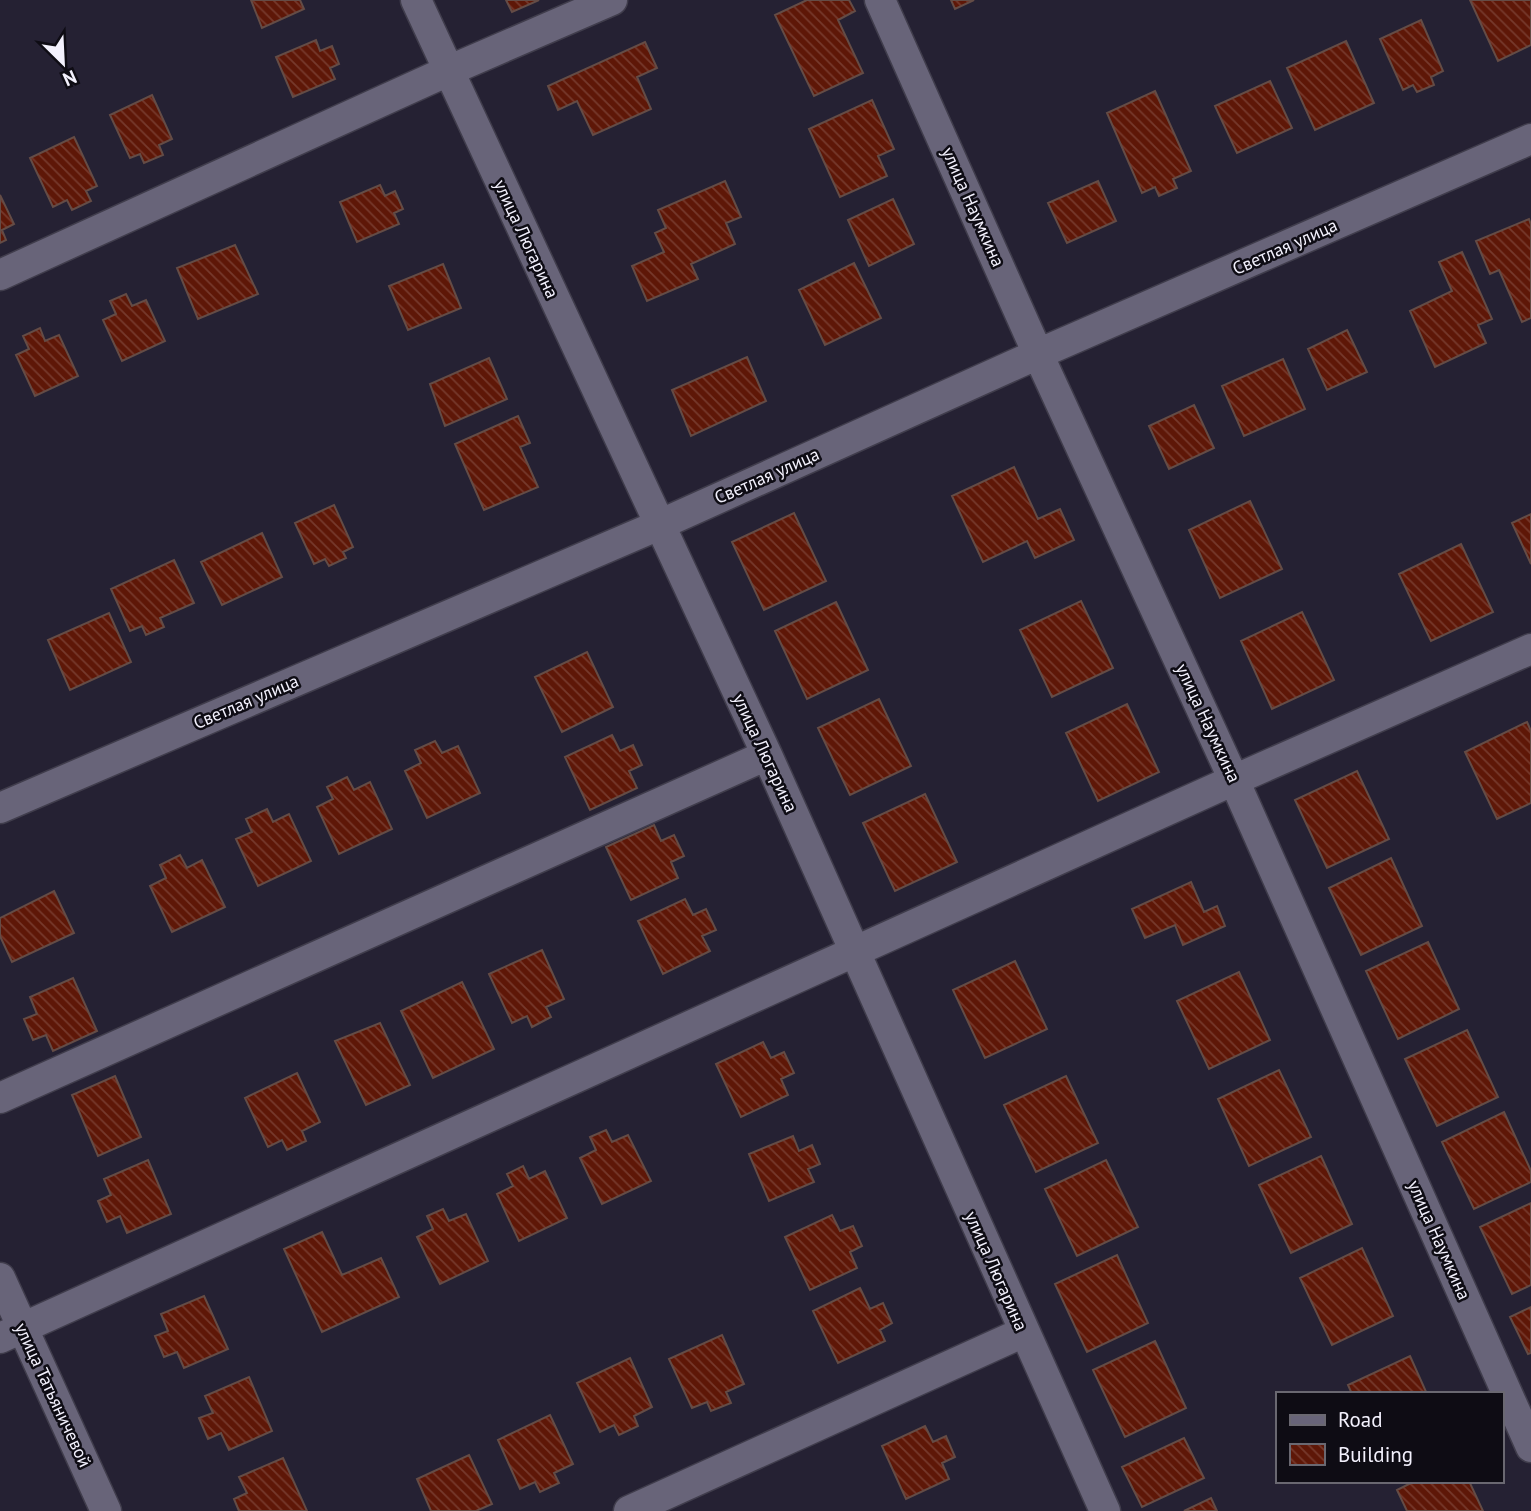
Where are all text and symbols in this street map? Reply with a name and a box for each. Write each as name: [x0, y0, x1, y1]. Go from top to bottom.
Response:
north arrow: [28, 28, 98, 98]
text: N: [59, 65, 80, 92]
street label: улица Наумкина: [937, 143, 1010, 270]
street label: улица Люгарина: [489, 176, 564, 302]
street label: Светлая улица: [1229, 213, 1341, 280]
street label: Светлая улица: [711, 442, 823, 509]
street label: улица Наумкина: [1171, 660, 1246, 786]
street label: Светлая улица: [190, 669, 302, 734]
street label: улица Люгарина: [728, 690, 803, 816]
street label: улица Наумкина: [1403, 1176, 1476, 1303]
street label: улица Люгарина: [960, 1207, 1033, 1334]
street label: улица Татьяничевой: [10, 1319, 97, 1471]
legend: [1276, 1392, 1503, 1483]
text: Road: [1338, 1406, 1382, 1433]
text: Building: [1338, 1441, 1413, 1468]

